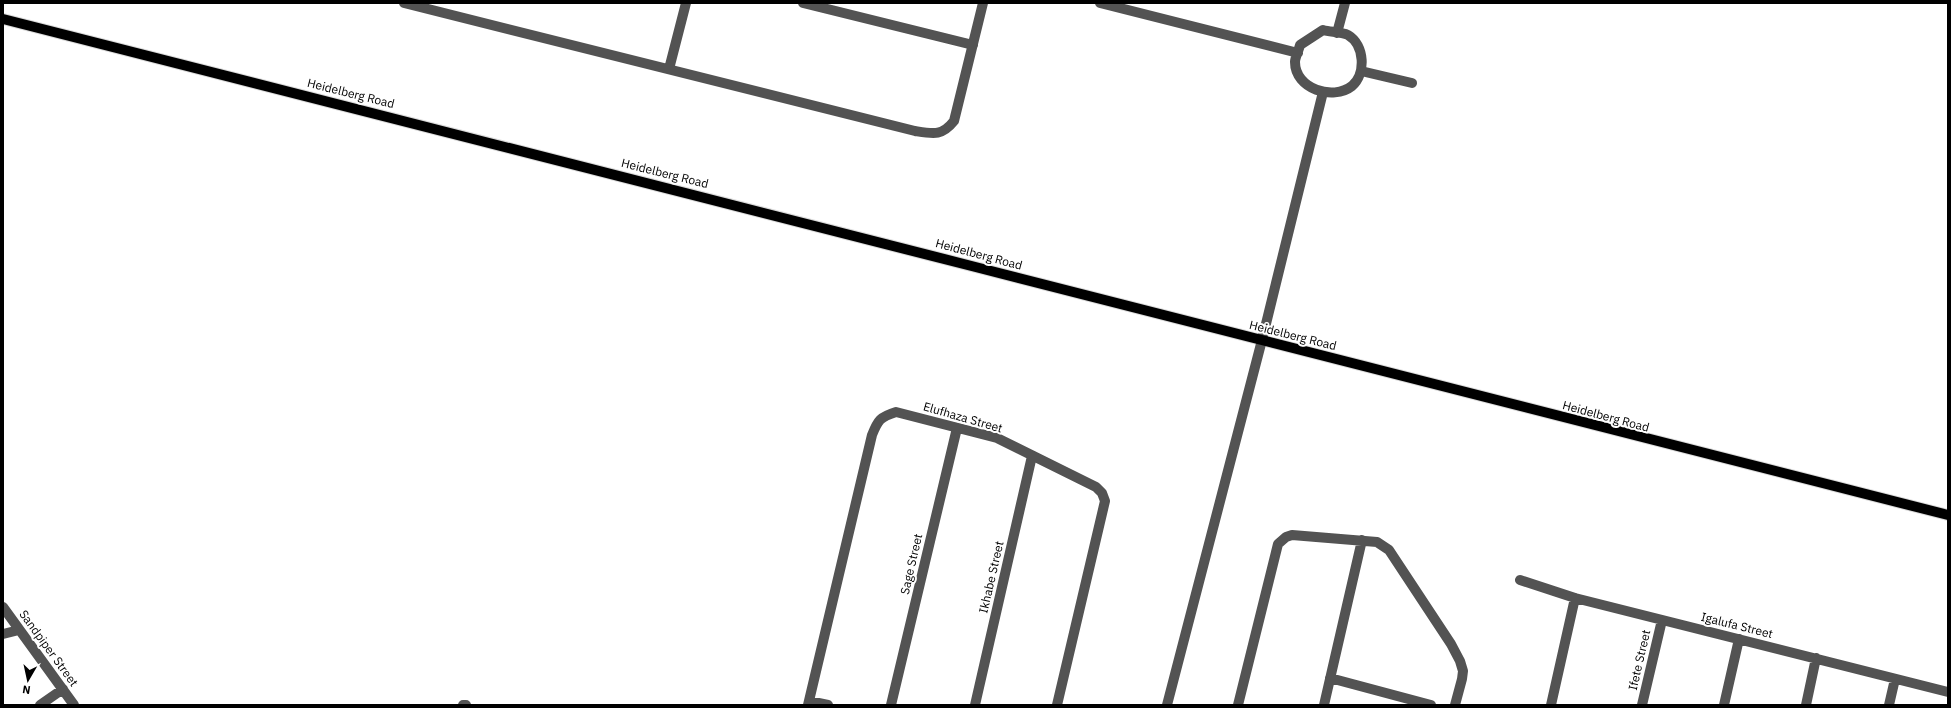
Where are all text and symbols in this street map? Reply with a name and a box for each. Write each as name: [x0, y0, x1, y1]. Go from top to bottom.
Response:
street label: Heidelberg Road: [306, 75, 396, 111]
street label: Heidelberg Road: [620, 155, 710, 191]
street label: Heidelberg Road: [934, 235, 1024, 273]
street label: Heidelberg Road: [1248, 317, 1338, 353]
street label: Heidelberg Road: [1561, 397, 1651, 435]
street label: Elufhaza Street: [922, 399, 1004, 435]
street label: Sage Street: [897, 532, 925, 596]
street label: Ikhabe Street: [975, 539, 1007, 615]
street label: Sandpiper Street: [16, 607, 82, 689]
street label: Igalufa Street: [1699, 609, 1775, 641]
street label: Ifete Street: [1625, 628, 1653, 692]
north arrow: [8, 660, 48, 700]
text: N: [21, 682, 31, 697]

